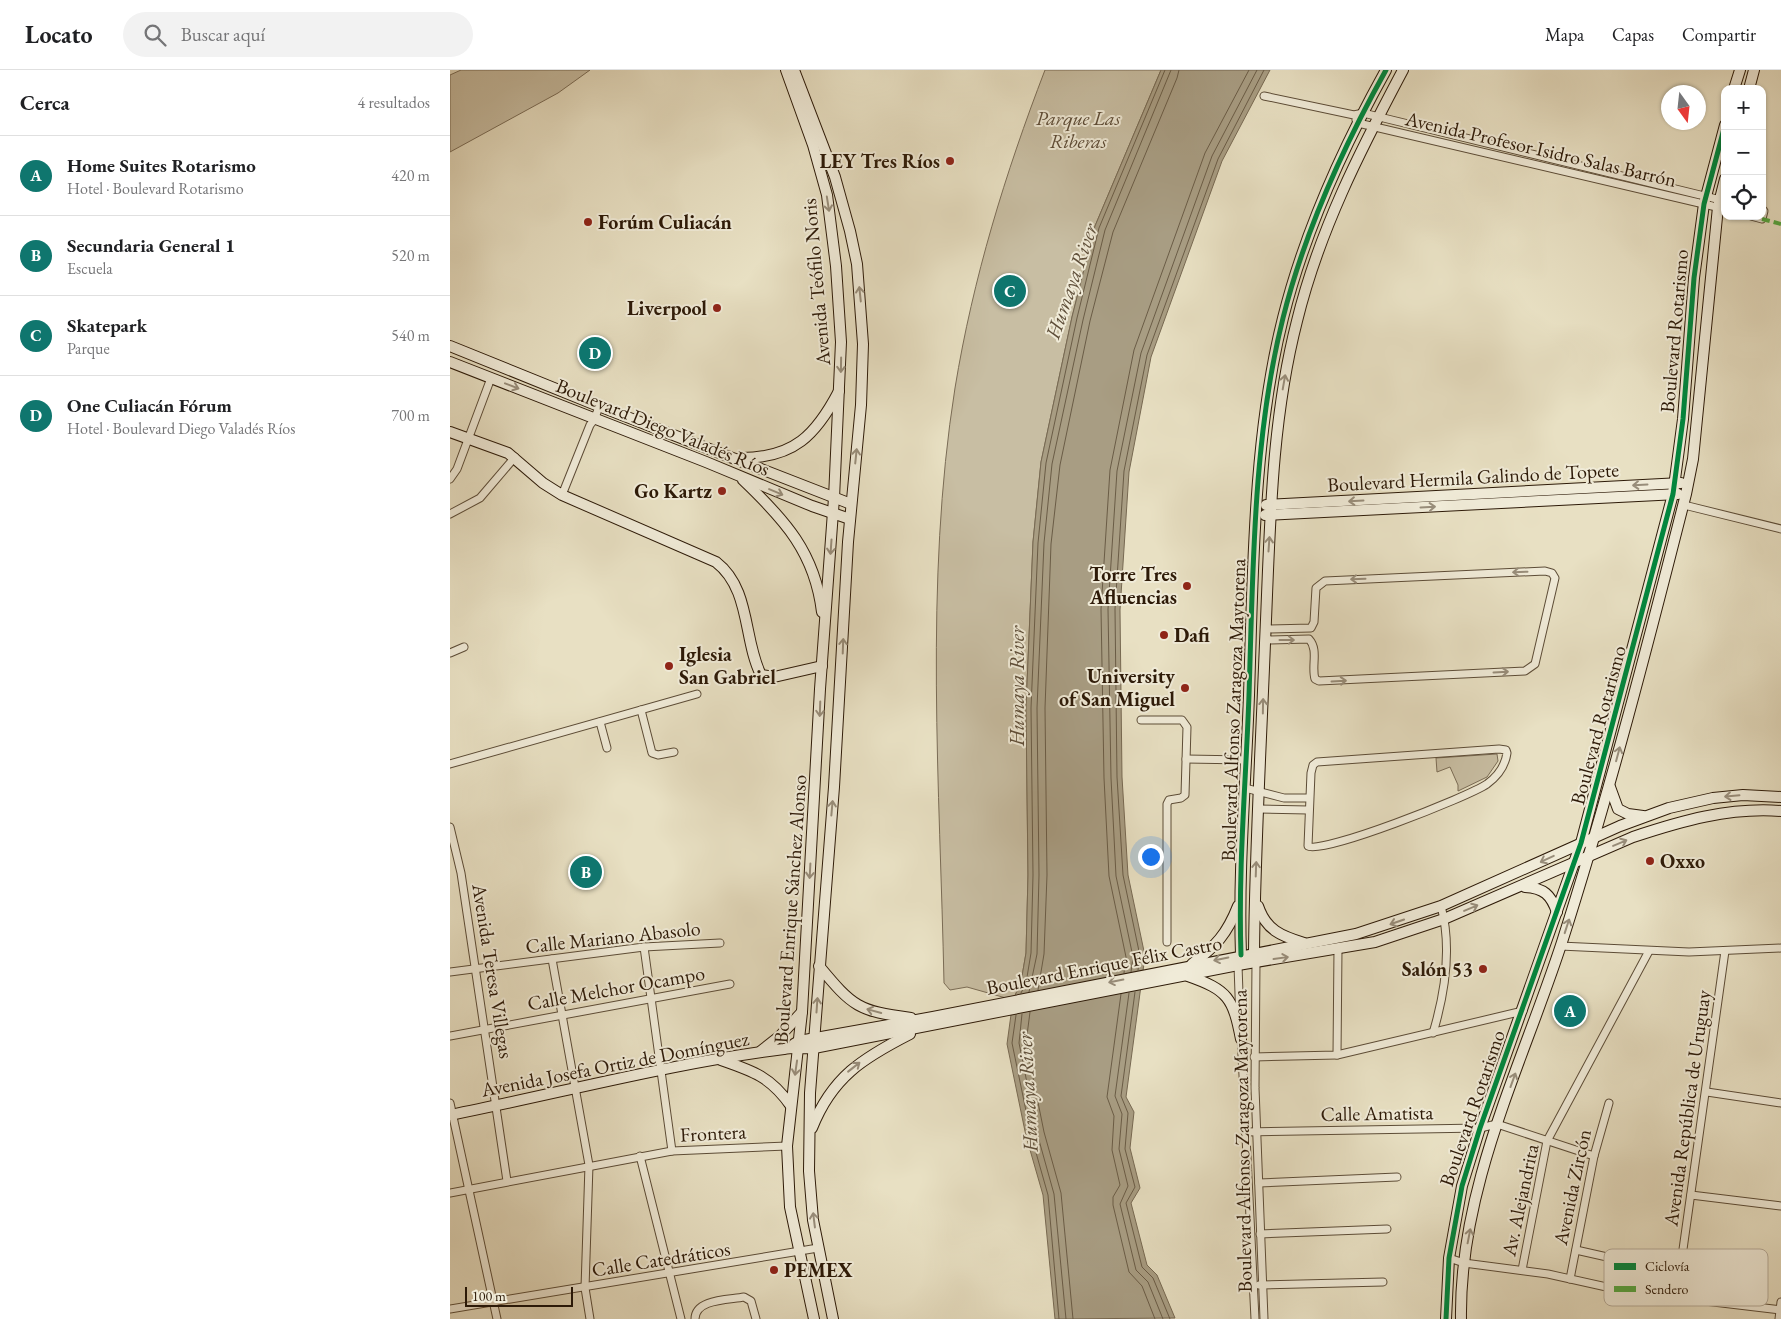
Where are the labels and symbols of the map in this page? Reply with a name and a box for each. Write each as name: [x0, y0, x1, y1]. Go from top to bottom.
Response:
north arrow: [1661, 85, 1706, 130]
park label: Parque Las Riberas: [1036, 105, 1121, 154]
street label: Avenida Profesor Isidro Salas Barrón: [1402, 105, 1679, 193]
place label: LEY Tres Ríos: [820, 148, 940, 174]
marker: LEY Tres Ríos: [944, 155, 956, 167]
one-way arrow: [824, 195, 834, 211]
street label: Avenida Teófilo Noris: [796, 197, 836, 368]
place label: Forúm Culiacán: [598, 209, 732, 235]
marker: Forúm Culiacán: [582, 216, 594, 228]
water label: Humaya River: [1038, 219, 1104, 343]
street label: Boulevard Rotarismo: [1654, 248, 1694, 414]
pin: C: [994, 272, 1026, 310]
one-way arrow: [855, 286, 865, 302]
place label: Liverpool: [627, 295, 707, 321]
marker: Liverpool: [711, 302, 723, 314]
pin: D: [579, 334, 611, 372]
one-way arrow: [836, 357, 846, 373]
street label: Boulevard Diego Valadés Ríos: [552, 372, 774, 482]
one-way arrow: [1280, 375, 1290, 391]
one-way arrow: [503, 382, 519, 391]
one-way arrow: [851, 448, 861, 464]
street label: Boulevard Hermila Galindo de Topete: [1326, 456, 1620, 498]
place label: Go Kartz: [634, 478, 712, 504]
one-way arrow: [1633, 481, 1649, 490]
marker: Go Kartz: [716, 485, 728, 497]
one-way arrow: [768, 487, 783, 497]
one-way arrow: [1348, 496, 1364, 505]
one-way arrow: [1420, 502, 1436, 511]
one-way arrow: [1265, 536, 1274, 552]
one-way arrow: [826, 538, 835, 554]
street label: Boulevard Alfonso Zaragoza Maytorena: [1215, 558, 1251, 862]
place label: Torre Tres Afluencias: [1089, 561, 1177, 610]
one-way arrow: [1512, 568, 1528, 577]
one-way arrow: [1350, 574, 1366, 583]
marker: Torre Tres Afluencias: [1181, 580, 1193, 592]
place label: Dafi: [1174, 622, 1210, 648]
water label: Humaya River: [1003, 625, 1030, 747]
marker: Dafi: [1158, 629, 1170, 641]
one-way arrow: [1279, 635, 1295, 644]
one-way arrow: [838, 638, 847, 654]
place label: Iglesia San Gabriel: [679, 641, 776, 690]
street label: Boulevard Rotarismo: [1564, 642, 1632, 808]
marker: Iglesia San Gabriel: [663, 660, 675, 672]
place label: University of San Miguel: [1059, 663, 1175, 712]
one-way arrow: [1493, 668, 1509, 677]
one-way arrow: [1331, 676, 1347, 685]
marker: University of San Miguel: [1179, 682, 1191, 694]
one-way arrow: [1258, 699, 1268, 715]
one-way arrow: [815, 700, 824, 716]
one-way arrow: [1614, 746, 1623, 762]
street label: Boulevard Enrique Sánchez Alonso: [768, 774, 812, 1044]
one-way arrow: [1725, 791, 1741, 801]
one-way arrow: [828, 801, 837, 817]
one-way arrow: [1612, 838, 1627, 848]
your location: [1138, 844, 1164, 870]
place label: Oxxo: [1660, 848, 1705, 874]
pin: B: [570, 853, 602, 891]
one-way arrow: [1539, 855, 1554, 865]
marker: Oxxo: [1644, 855, 1656, 867]
one-way arrow: [1251, 861, 1261, 878]
one-way arrow: [805, 863, 814, 879]
street label: Avenida Teresa Villegas: [466, 881, 520, 1060]
one-way arrow: [1463, 903, 1478, 913]
street label: Calle Mariano Abasolo: [524, 915, 702, 959]
one-way arrow: [1389, 918, 1405, 927]
one-way arrow: [1562, 919, 1572, 935]
street label: Boulevard Enrique Félix Castro: [984, 929, 1224, 1001]
one-way arrow: [1272, 953, 1288, 963]
one-way arrow: [1213, 955, 1229, 964]
place label: Salón 53: [1402, 956, 1473, 982]
street label: Calle Melchor Ocampo: [525, 960, 707, 1016]
marker: Salón 53: [1477, 963, 1489, 975]
one-way arrow: [1109, 976, 1125, 986]
street label: Avenida República de Uruguay: [1657, 988, 1716, 1229]
street label: Boulevard Alfonso Zaragoza Maytorena: [1226, 989, 1258, 1293]
pin: A: [1554, 992, 1586, 1030]
one-way arrow: [812, 997, 821, 1013]
one-way arrow: [866, 1006, 882, 1016]
street label: Avenida Josefa Ortiz de Domínguez: [478, 1025, 751, 1103]
street label: Boulevard Rotarismo: [1433, 1026, 1511, 1190]
water label: Humaya River: [1010, 1030, 1044, 1154]
one-way arrow: [791, 1059, 801, 1075]
one-way arrow: [847, 1062, 860, 1073]
one-way arrow: [1509, 1073, 1518, 1088]
street label: Calle Amatista: [1320, 1099, 1434, 1127]
street label: Frontera: [679, 1118, 747, 1148]
street label: Avenida Zircón: [1547, 1126, 1597, 1248]
street label: Av. Alejandrita: [1495, 1142, 1545, 1259]
one-way arrow: [809, 1212, 819, 1228]
one-way arrow: [1464, 1228, 1474, 1244]
street label: Calle Catedráticos: [590, 1235, 732, 1283]
legend: [1604, 1249, 1768, 1306]
place label: PEMEX: [784, 1257, 852, 1283]
text: Ciclovía: [1645, 1257, 1690, 1275]
marker: PEMEX: [768, 1264, 780, 1276]
text: Sendero: [1645, 1280, 1689, 1298]
scale bar: [465, 1284, 572, 1307]

